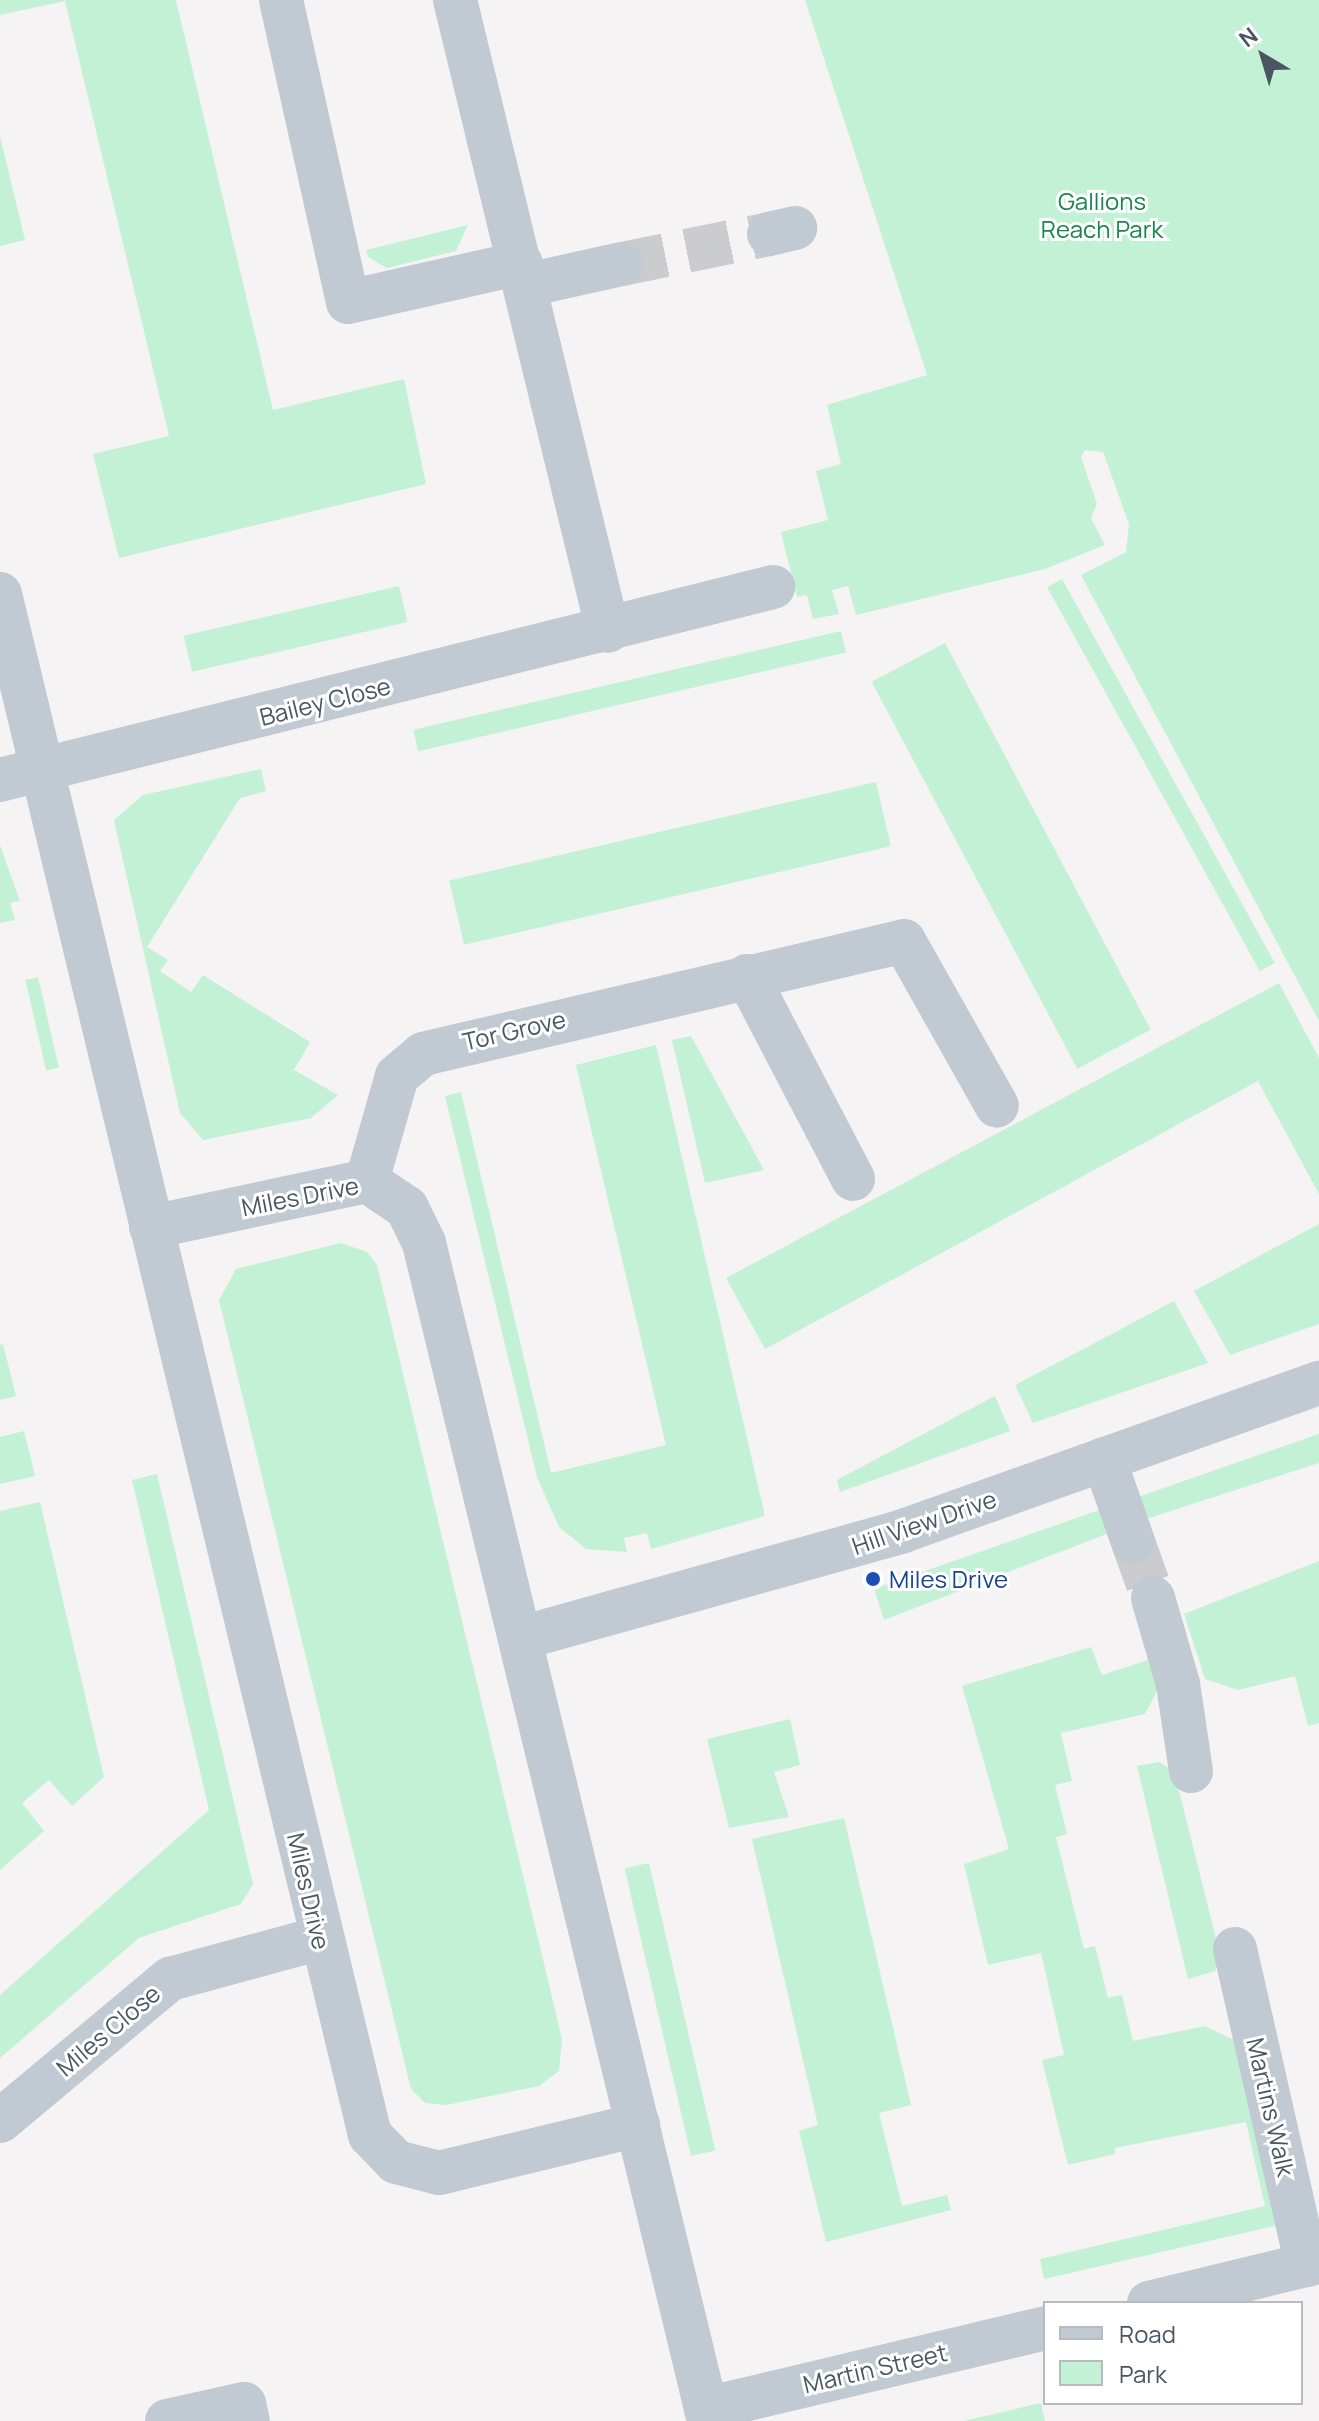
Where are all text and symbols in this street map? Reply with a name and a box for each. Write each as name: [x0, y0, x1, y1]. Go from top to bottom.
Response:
north arrow: [1223, 16, 1303, 96]
text: N: [1233, 20, 1264, 54]
park label: Gallions Reach Park: [1041, 187, 1163, 243]
street label: Bailey Close: [257, 671, 393, 731]
street label: Tor Grove: [460, 1004, 568, 1056]
street label: Miles Drive: [239, 1171, 361, 1221]
street label: Hill View Drive: [848, 1484, 1000, 1560]
place label: Miles Drive: [889, 1565, 1008, 1593]
marker: Miles Drive: [864, 1570, 882, 1588]
street label: Miles Drive: [282, 1830, 336, 1952]
street label: Miles Close: [50, 1978, 166, 2082]
street label: Martins Walk: [1241, 2035, 1301, 2179]
legend: [1043, 2301, 1303, 2405]
text: Road: [1119, 2317, 1176, 2350]
street label: Martin Street: [800, 2337, 950, 2399]
text: Park: [1119, 2357, 1167, 2390]

